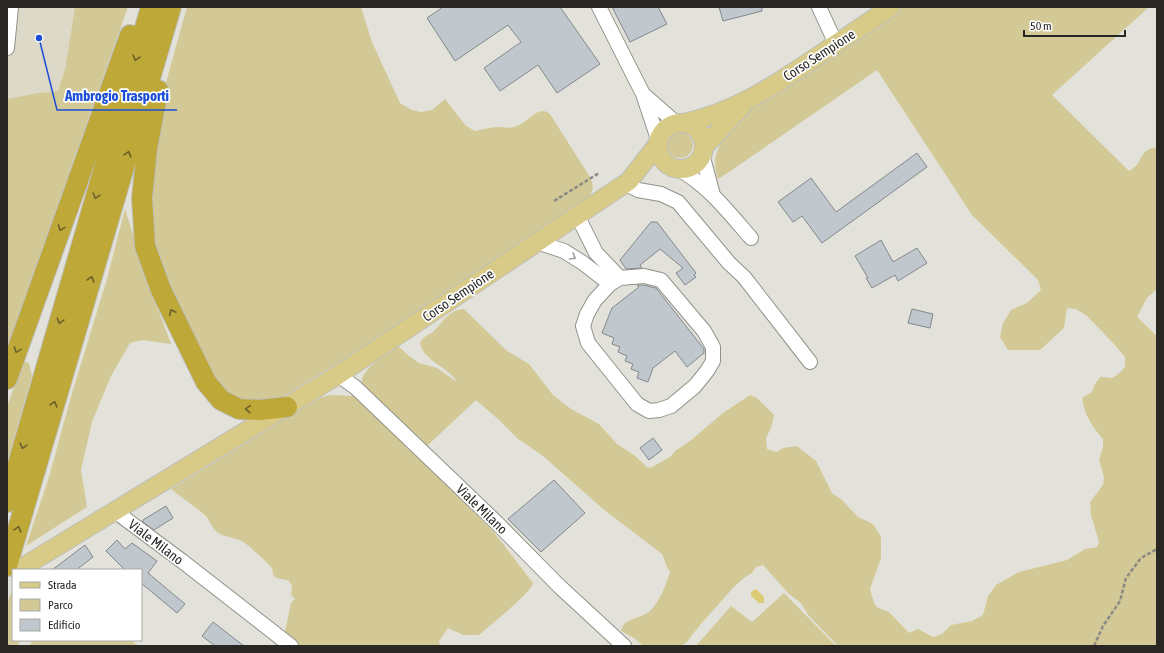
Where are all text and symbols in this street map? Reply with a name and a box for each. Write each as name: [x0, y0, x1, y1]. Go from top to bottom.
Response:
scale bar: [1024, 12, 1125, 38]
text: 50 m: [1030, 19, 1052, 33]
street label: Corso Sempione: [780, 26, 858, 84]
one-way arrow: [132, 54, 141, 61]
callout: Ambrogio Trasporti: [57, 83, 177, 110]
text: Ambrogio Trasporti: [64, 87, 169, 104]
one-way arrow: [123, 151, 132, 158]
one-way arrow: [92, 192, 101, 199]
one-way arrow: [57, 224, 66, 231]
one-way arrow: [569, 252, 576, 260]
street label: Corso Sempione: [419, 265, 497, 325]
one-way arrow: [86, 276, 95, 283]
one-way arrow: [169, 309, 177, 317]
one-way arrow: [56, 317, 65, 324]
one-way arrow: [14, 346, 22, 353]
one-way arrow: [50, 401, 58, 407]
one-way arrow: [245, 405, 251, 414]
one-way arrow: [19, 442, 28, 449]
street label: Viale Milano: [453, 481, 511, 537]
street label: Viale Milano: [125, 516, 187, 568]
one-way arrow: [13, 525, 22, 532]
legend: [12, 569, 142, 641]
text: Strada: [48, 578, 77, 592]
text: Parco: [48, 598, 73, 612]
text: Edificio: [48, 618, 81, 632]

